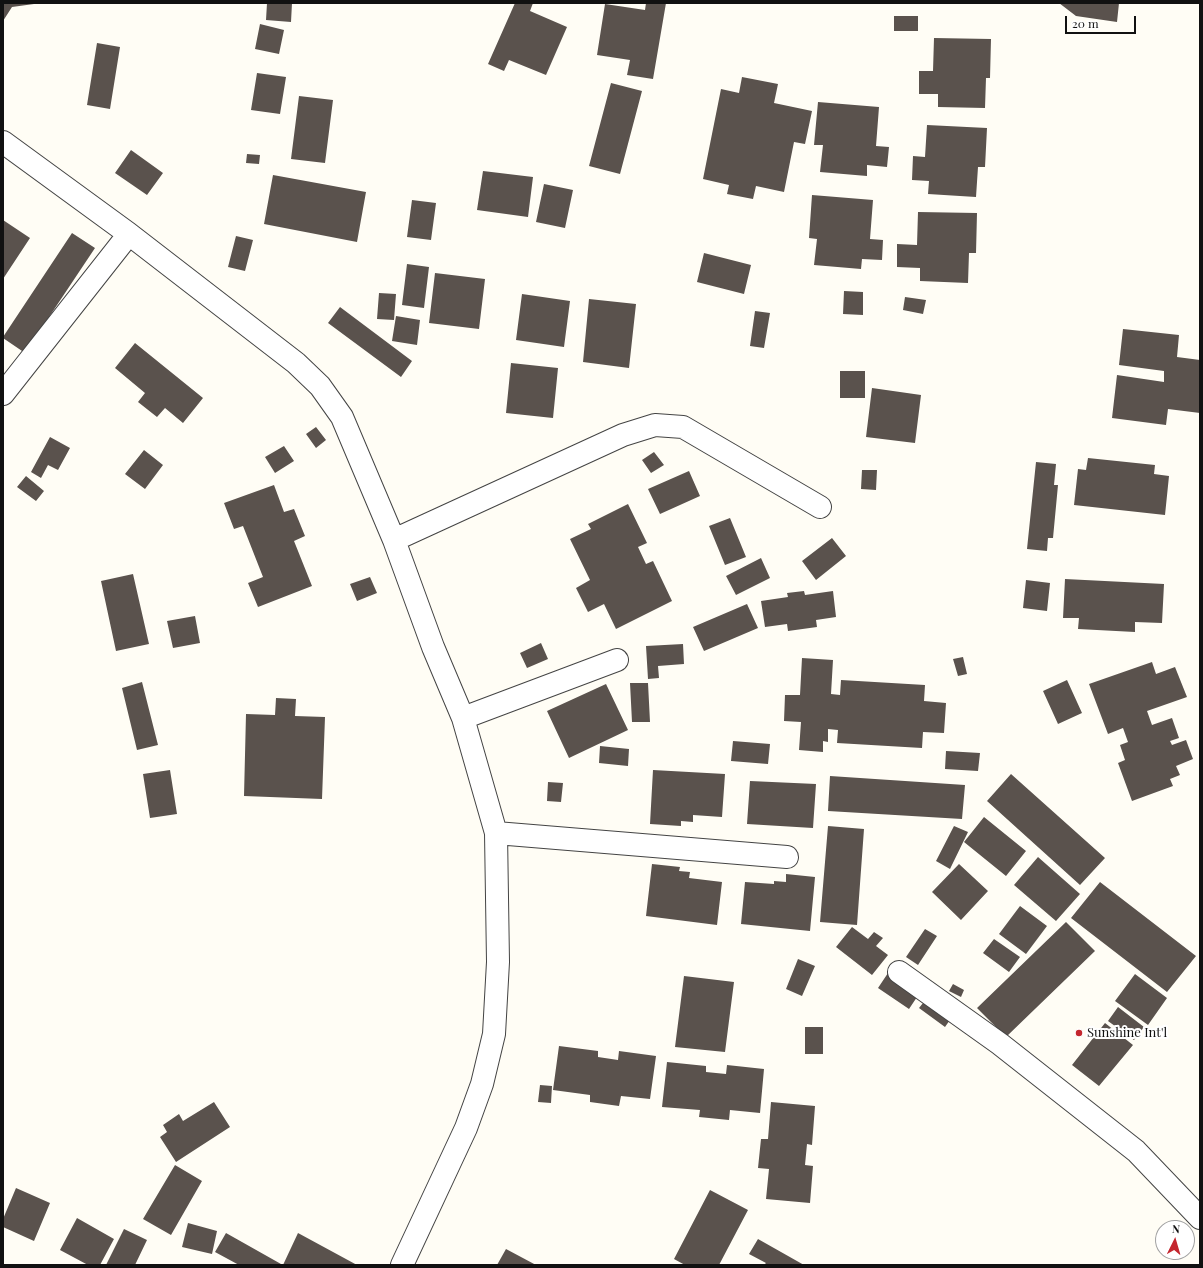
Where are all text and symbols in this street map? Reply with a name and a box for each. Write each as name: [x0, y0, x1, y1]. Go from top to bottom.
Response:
scale bar: [1067, 8, 1138, 34]
text: 20 m: [1072, 15, 1099, 31]
place label: Sunshine Int'l: [1087, 1025, 1167, 1041]
marker: Sunshine Int'l: [1074, 1028, 1084, 1038]
north arrow: [1155, 1220, 1195, 1260]
text: N: [1171, 1221, 1181, 1236]

